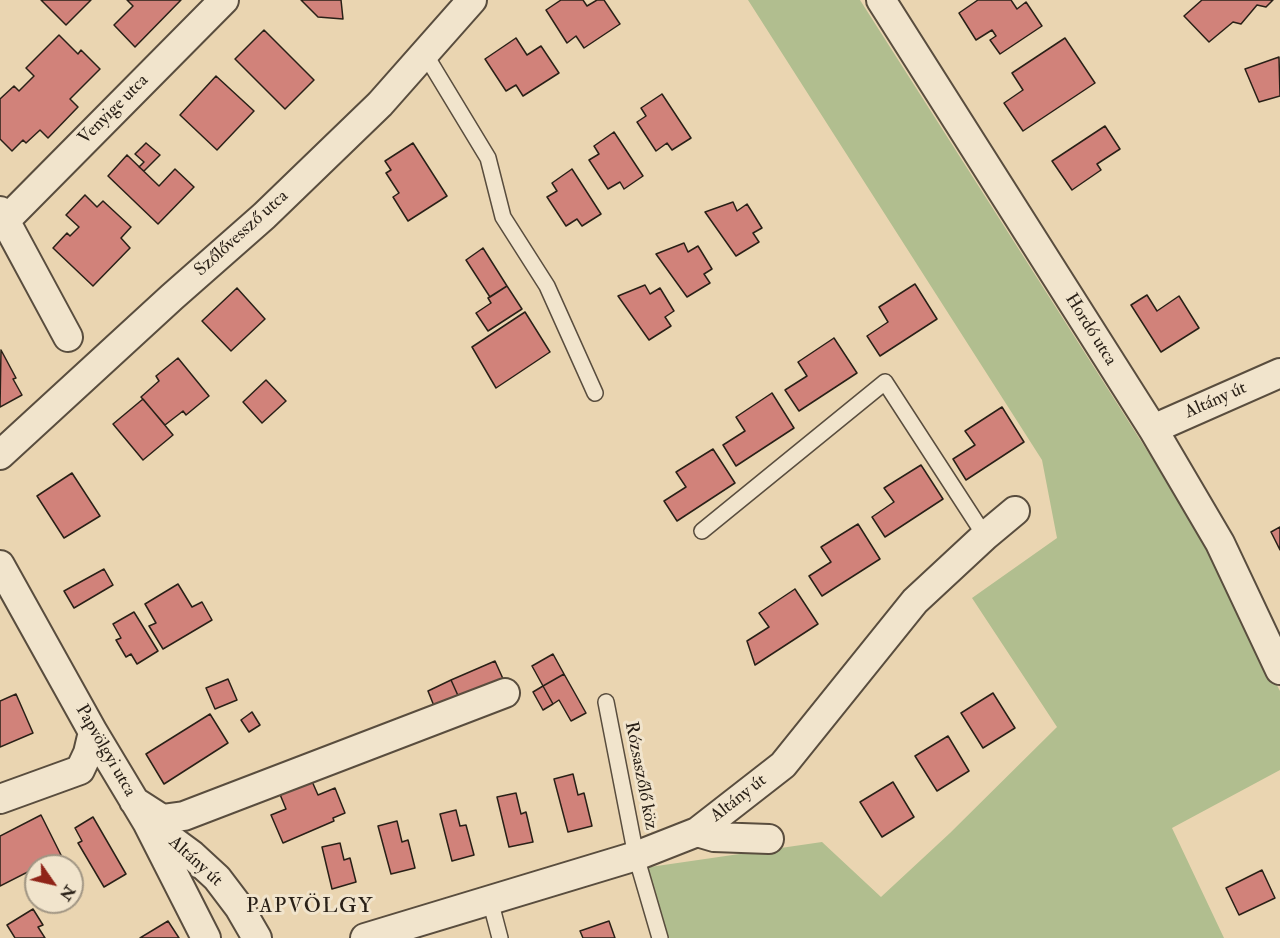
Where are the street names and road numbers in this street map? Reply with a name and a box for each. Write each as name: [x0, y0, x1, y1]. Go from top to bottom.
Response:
street label: Venyige utca: [74, 70, 154, 150]
street label: Szőlővessző utca: [191, 186, 293, 282]
street label: Hordó utca: [1059, 290, 1121, 370]
street label: Altány út: [1182, 378, 1250, 424]
street label: Papvölgyi utca: [70, 701, 140, 801]
street label: Rózsaszőlő köz: [619, 720, 661, 832]
street label: Altány út: [707, 770, 771, 828]
street label: Altány út: [164, 832, 226, 892]

